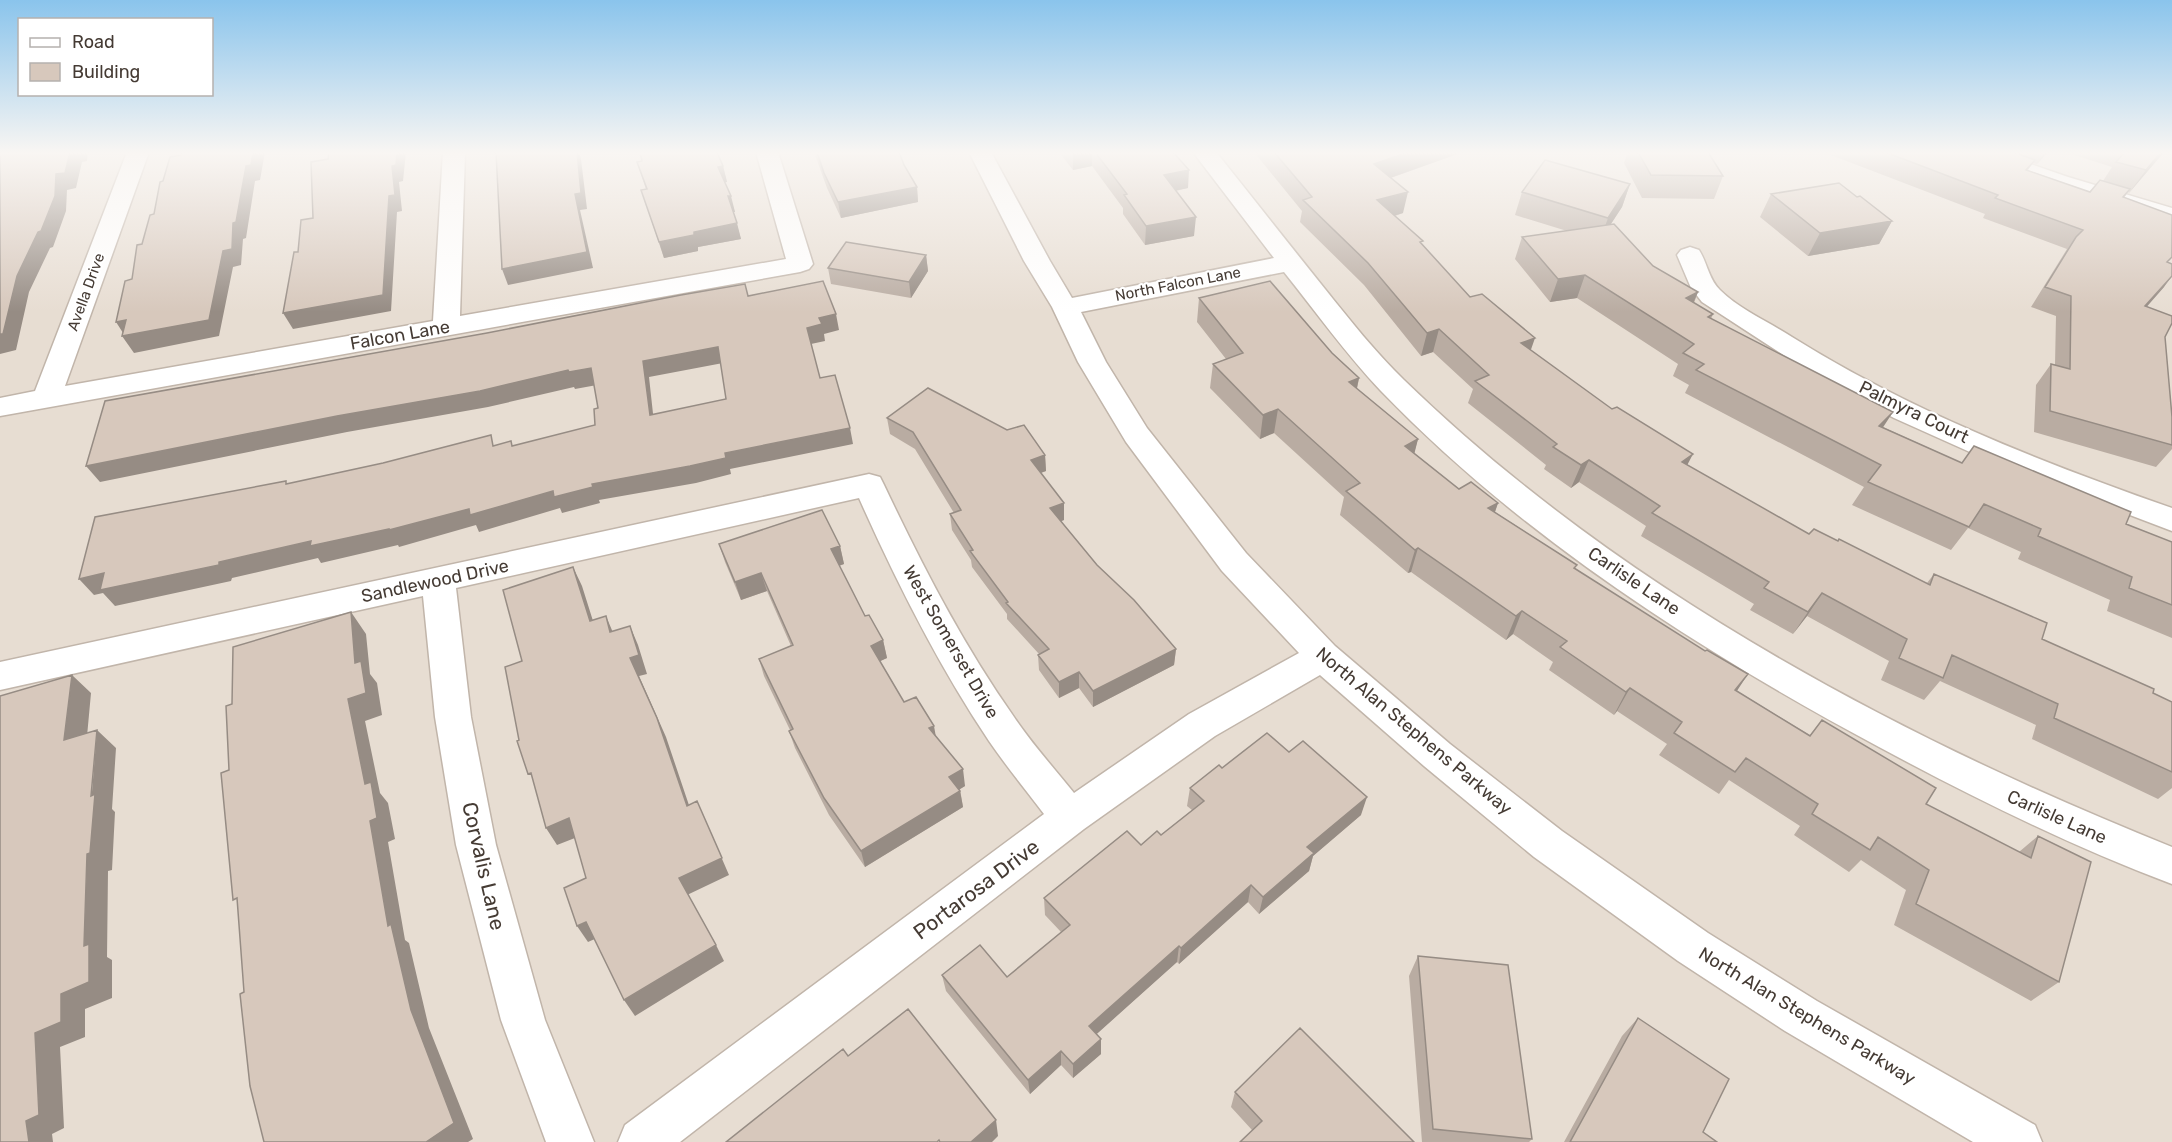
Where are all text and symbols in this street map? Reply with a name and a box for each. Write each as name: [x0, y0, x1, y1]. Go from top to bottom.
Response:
legend: [18, 18, 213, 96]
text: Road: [72, 31, 115, 53]
text: Building: [72, 61, 140, 83]
street label: Avella Drive: [64, 251, 108, 333]
street label: North Falcon Lane: [1114, 263, 1242, 305]
street label: Falcon Lane: [348, 315, 452, 355]
street label: Palmyra Court: [1856, 376, 1972, 448]
street label: Carlisle Lane: [1584, 542, 1684, 620]
street label: Sandlewood Drive: [359, 555, 511, 607]
street label: West Somerset Drive: [898, 562, 1004, 722]
street label: North Alan Stephens Parkway: [1311, 642, 1517, 820]
street label: Carlisle Lane: [2004, 785, 2110, 849]
street label: Corvalis Lane: [457, 799, 511, 933]
street label: Portarosa Drive: [908, 834, 1044, 944]
street label: North Alan Stephens Parkway: [1695, 942, 1920, 1090]

